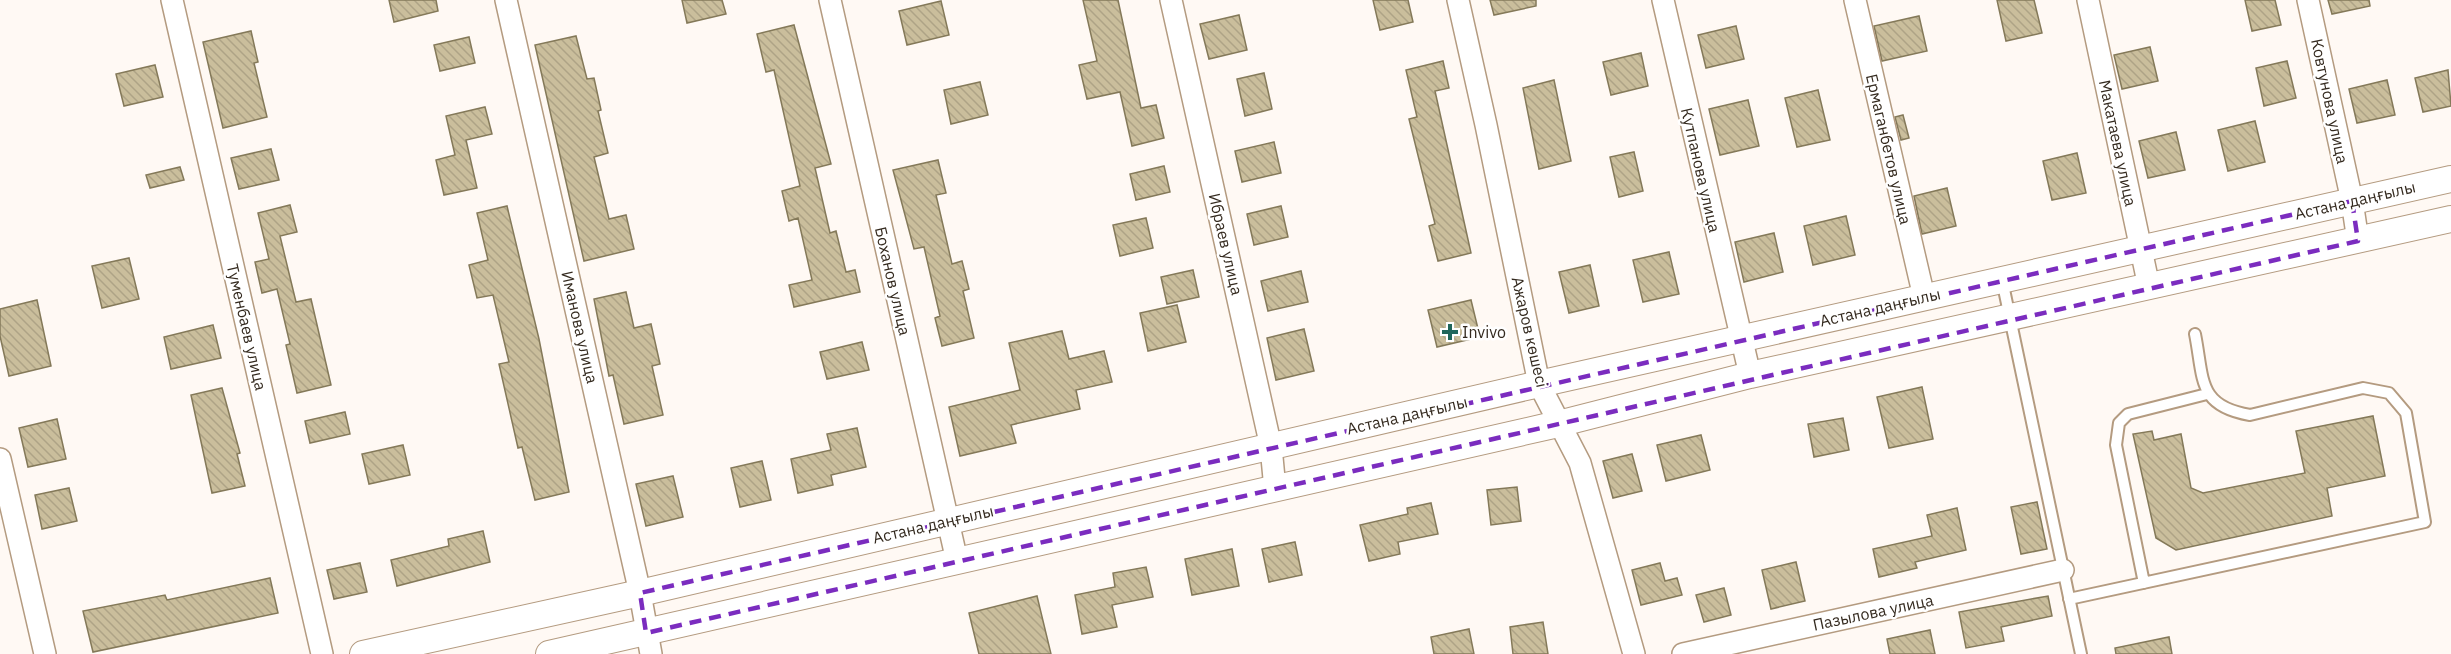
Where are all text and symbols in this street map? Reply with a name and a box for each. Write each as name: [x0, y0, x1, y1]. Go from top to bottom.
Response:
street label: Ковтунова улица: [2307, 37, 2353, 166]
street label: Ермаганбетов улица: [1862, 72, 1916, 227]
street label: Макатаева улица: [2095, 78, 2141, 208]
street label: Кутпанова улица: [1677, 106, 1725, 235]
street label: Астана даңғылы: [2293, 176, 2417, 224]
street label: Ибраев улица: [1205, 191, 1248, 297]
street label: Боханов улица: [871, 225, 915, 338]
street label: Туменбаев улица: [223, 262, 271, 393]
street label: Иманова улица: [557, 269, 603, 386]
street label: Ажаров көшесі: [1508, 275, 1552, 389]
street label: Астана даңғылы: [1818, 283, 1942, 331]
place label: Invivo: [1462, 322, 1506, 342]
marker: Invivo: [1443, 325, 1457, 339]
street label: Астана даңғылы: [1345, 391, 1469, 439]
street label: Астана даңғылы: [871, 500, 995, 548]
street label: Пазылова улица: [1811, 589, 1936, 635]

